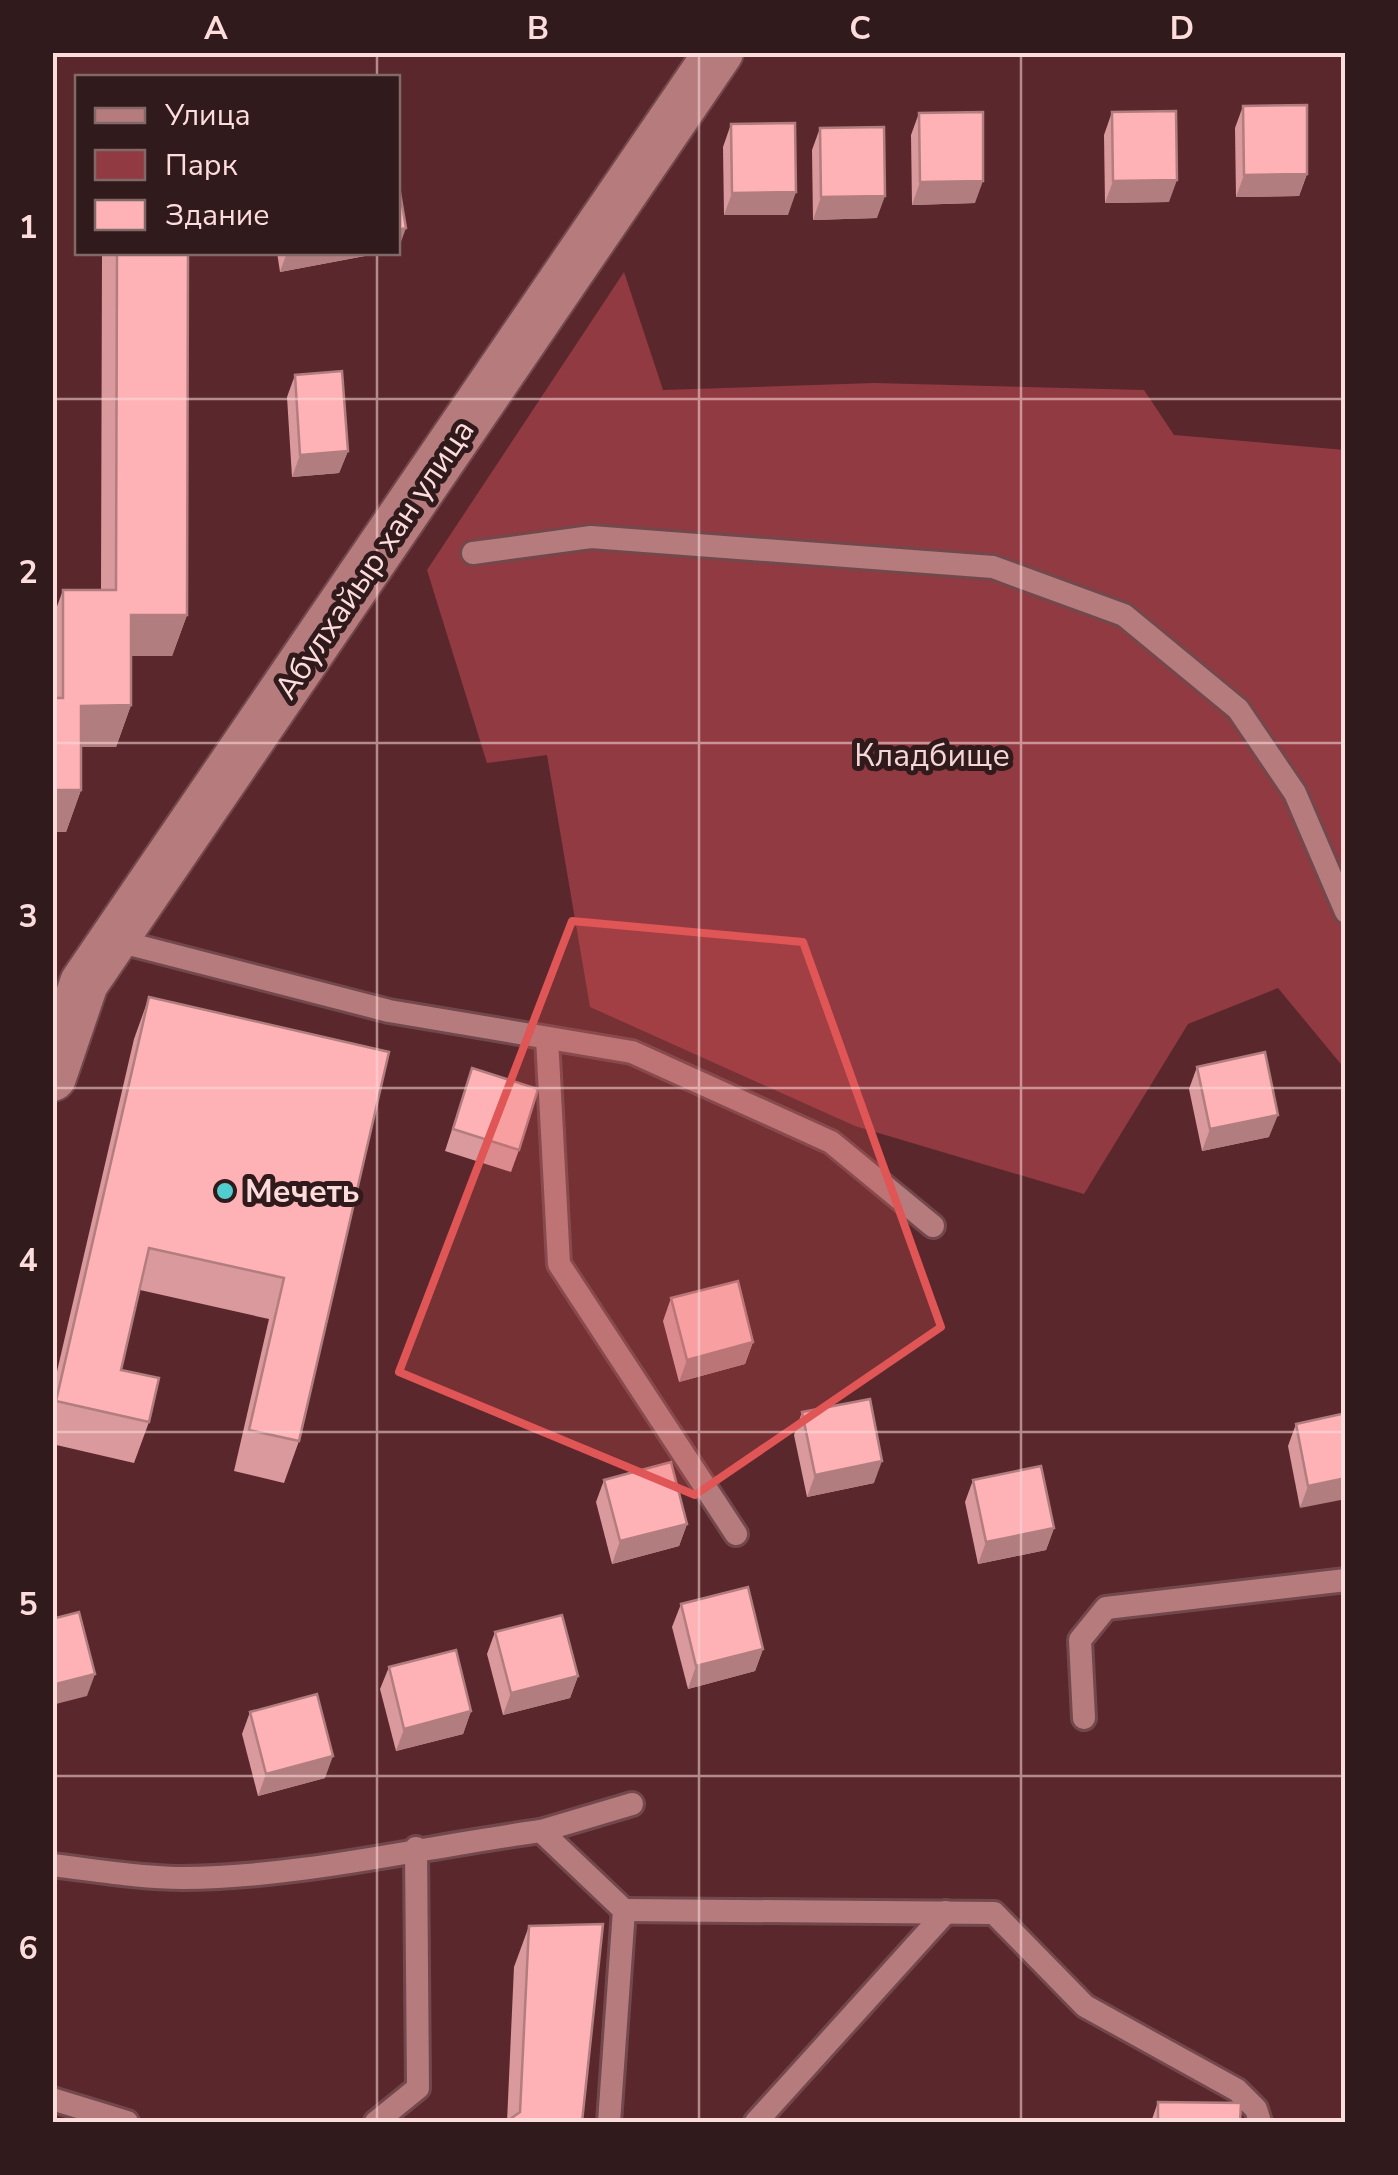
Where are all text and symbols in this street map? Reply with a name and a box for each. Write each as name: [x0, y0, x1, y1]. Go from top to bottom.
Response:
text: A: [204, 7, 228, 50]
text: B: [527, 7, 549, 50]
text: C: [849, 7, 871, 50]
text: D: [1170, 7, 1194, 50]
legend: [75, 75, 400, 255]
text: Улица: [164, 95, 251, 136]
text: Парк: [165, 145, 238, 186]
text: Здание: [165, 195, 270, 236]
text: 1: [18, 206, 38, 249]
street label: Абулхайыр хан улица: [265, 411, 484, 708]
text: 2: [18, 551, 38, 594]
park label: Кладбище: [854, 734, 1010, 777]
text: 3: [18, 895, 38, 938]
place label: Мечеть: [245, 1170, 360, 1213]
marker: Мечеть: [214, 1180, 236, 1202]
text: 4: [18, 1239, 38, 1282]
text: 5: [18, 1583, 38, 1626]
text: 6: [18, 1927, 38, 1970]

